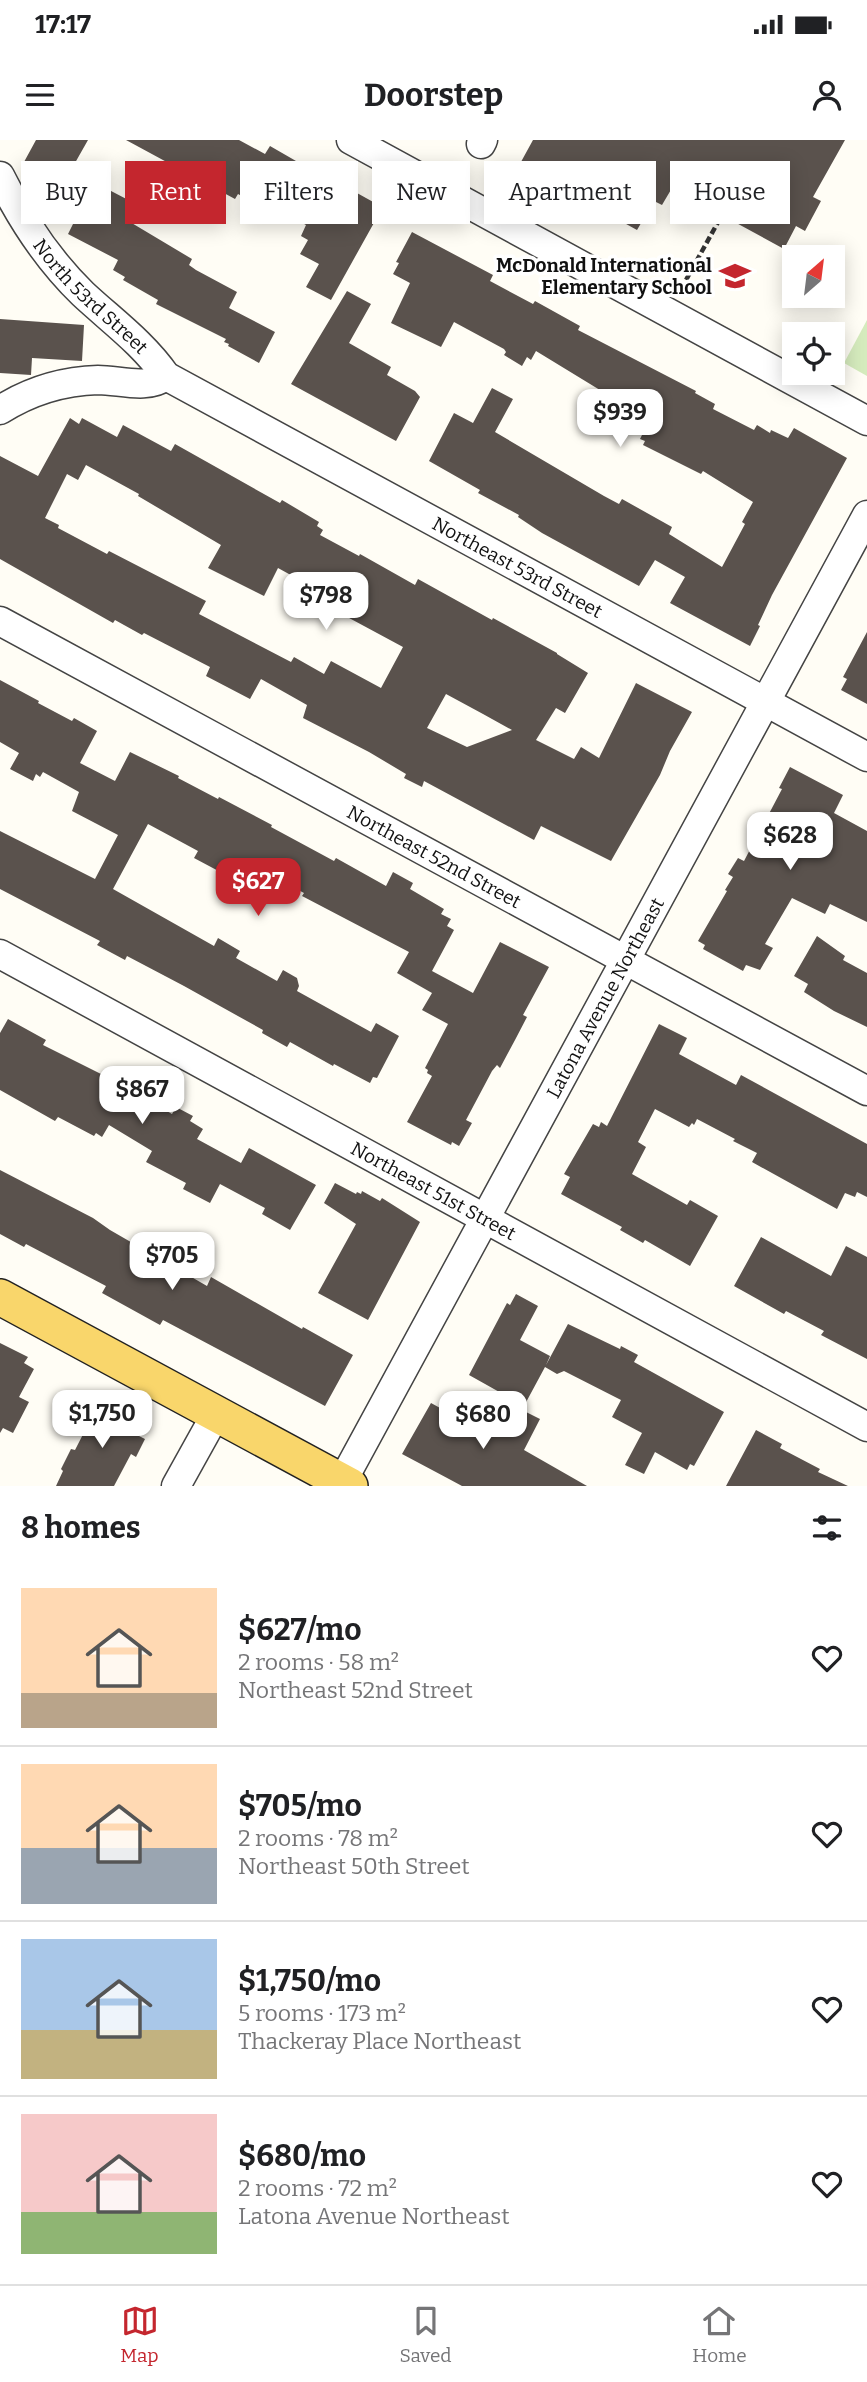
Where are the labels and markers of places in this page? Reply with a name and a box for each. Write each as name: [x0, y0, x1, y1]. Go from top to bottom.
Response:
place label: McDonald International Elementary School: [496, 254, 712, 299]
school or university icon: McDonald International Elementary School: [718, 259, 752, 293]
pin: $939: [579, 390, 661, 449]
pin: $798: [285, 573, 367, 632]
pin: $628: [749, 812, 831, 872]
pin: $627: [217, 858, 299, 918]
pin: $867: [101, 1066, 183, 1126]
pin: $705: [131, 1232, 213, 1292]
pin: $1,750: [45, 1390, 159, 1450]
pin: $680: [442, 1392, 524, 1451]

